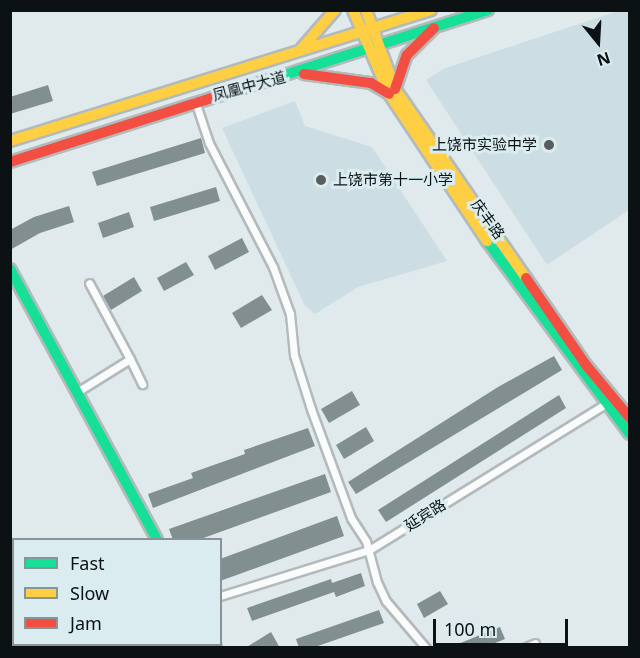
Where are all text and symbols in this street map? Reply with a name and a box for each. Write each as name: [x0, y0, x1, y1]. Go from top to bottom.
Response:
north arrow: [568, 12, 628, 72]
text: N: [594, 47, 613, 72]
street label: 凤凰中大道: [210, 68, 288, 104]
place label: 上饶市实验中学: [432, 136, 537, 154]
marker: 上饶市实验中学: [542, 138, 556, 152]
place label: 上饶市第十一小学: [333, 171, 453, 189]
marker: 上饶市第十一小学: [314, 173, 328, 187]
street label: 庆丰路: [467, 196, 509, 242]
street label: 延宾路: [401, 495, 449, 535]
legend: [12, 538, 222, 646]
text: Fast: [70, 551, 105, 575]
text: Slow: [70, 581, 109, 605]
scale bar: [436, 607, 571, 645]
text: Jam: [70, 611, 102, 635]
text: 100 m: [444, 617, 496, 641]

